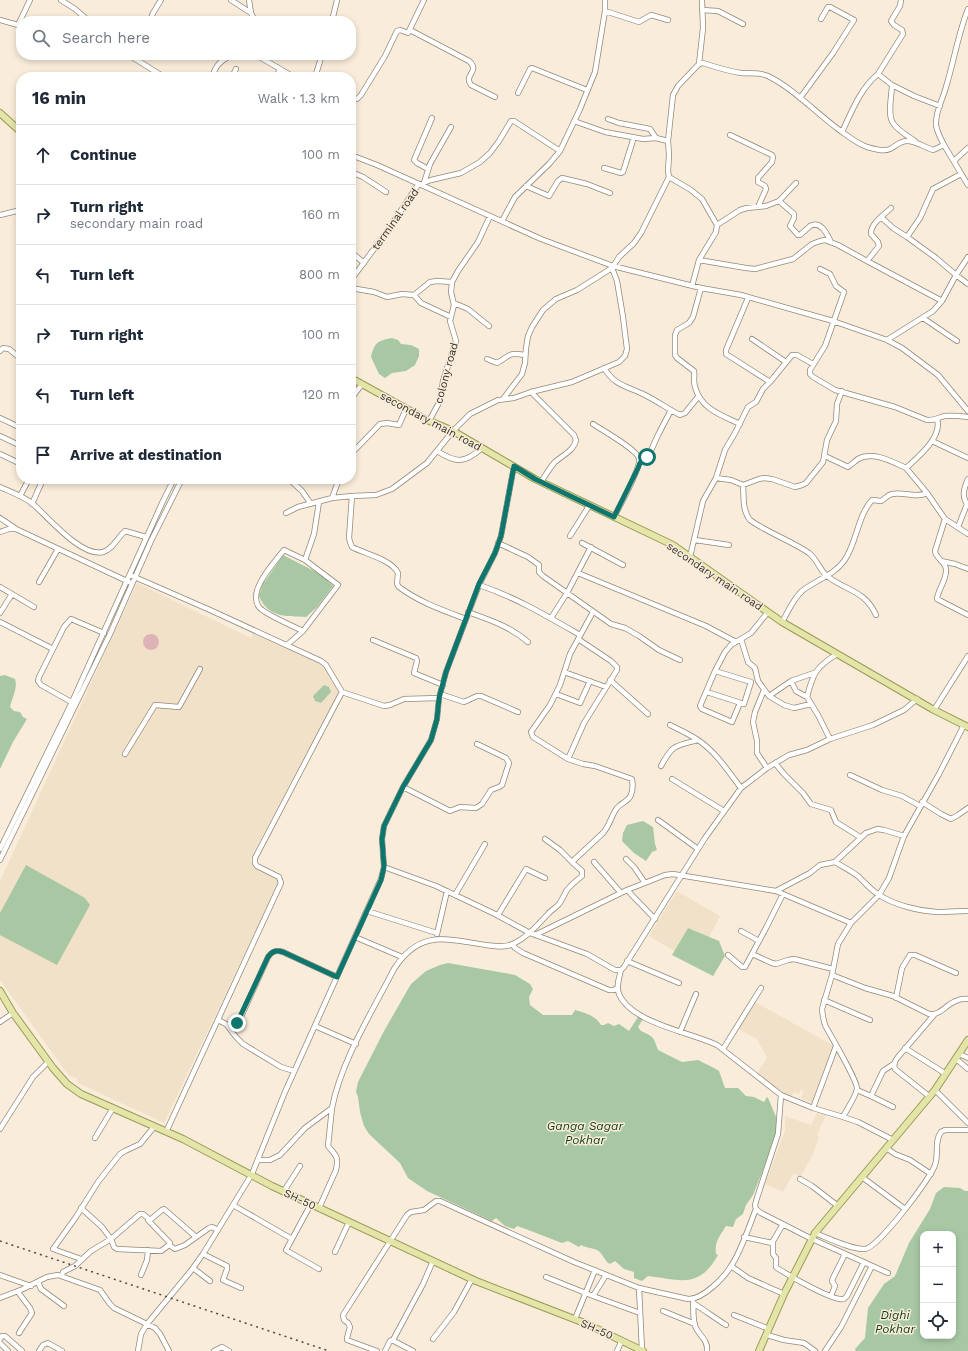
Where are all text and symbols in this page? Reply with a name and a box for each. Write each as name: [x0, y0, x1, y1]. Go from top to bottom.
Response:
search box: [16, 16, 356, 60]
icon: search: [30, 27, 52, 49]
text: Search here: [62, 29, 150, 47]
text: 16 min: [32, 88, 86, 108]
text: Walk · 1.3 km: [258, 91, 340, 106]
icon: ahead: [32, 144, 54, 166]
text: Continue: [70, 146, 137, 164]
text: 100 m: [302, 147, 340, 162]
street label: terminal road: [369, 186, 422, 253]
text: Turn right: [70, 198, 143, 216]
icon: right: [32, 204, 54, 226]
text: 160 m: [302, 207, 340, 222]
text: secondary main road: [70, 216, 203, 231]
icon: left: [32, 264, 54, 286]
text: Turn left: [70, 266, 134, 284]
text: 800 m: [299, 267, 340, 282]
icon: right: [32, 324, 54, 346]
text: Turn right: [70, 326, 143, 344]
text: 100 m: [302, 327, 340, 342]
street label: colony road: [432, 341, 461, 405]
icon: left: [32, 384, 54, 406]
text: Turn left: [70, 386, 134, 404]
text: 120 m: [302, 387, 340, 402]
street label: secondary main road: [378, 389, 484, 454]
icon: arrive: [32, 444, 54, 466]
text: Arrive at destination: [70, 446, 222, 464]
route start: [638, 448, 656, 466]
street label: secondary main road: [664, 540, 765, 613]
route end: [228, 1014, 246, 1032]
water label: Ganga Sagar Pokhar: [547, 1119, 625, 1147]
street label: SH-50: [282, 1186, 318, 1213]
map controls: [920, 1231, 956, 1339]
button: +: [920, 1231, 956, 1267]
button: −: [920, 1267, 956, 1303]
button: locate: [920, 1303, 956, 1339]
water label: Dighi Pokhar: [875, 1308, 916, 1336]
street label: SH-50: [579, 1317, 615, 1342]

